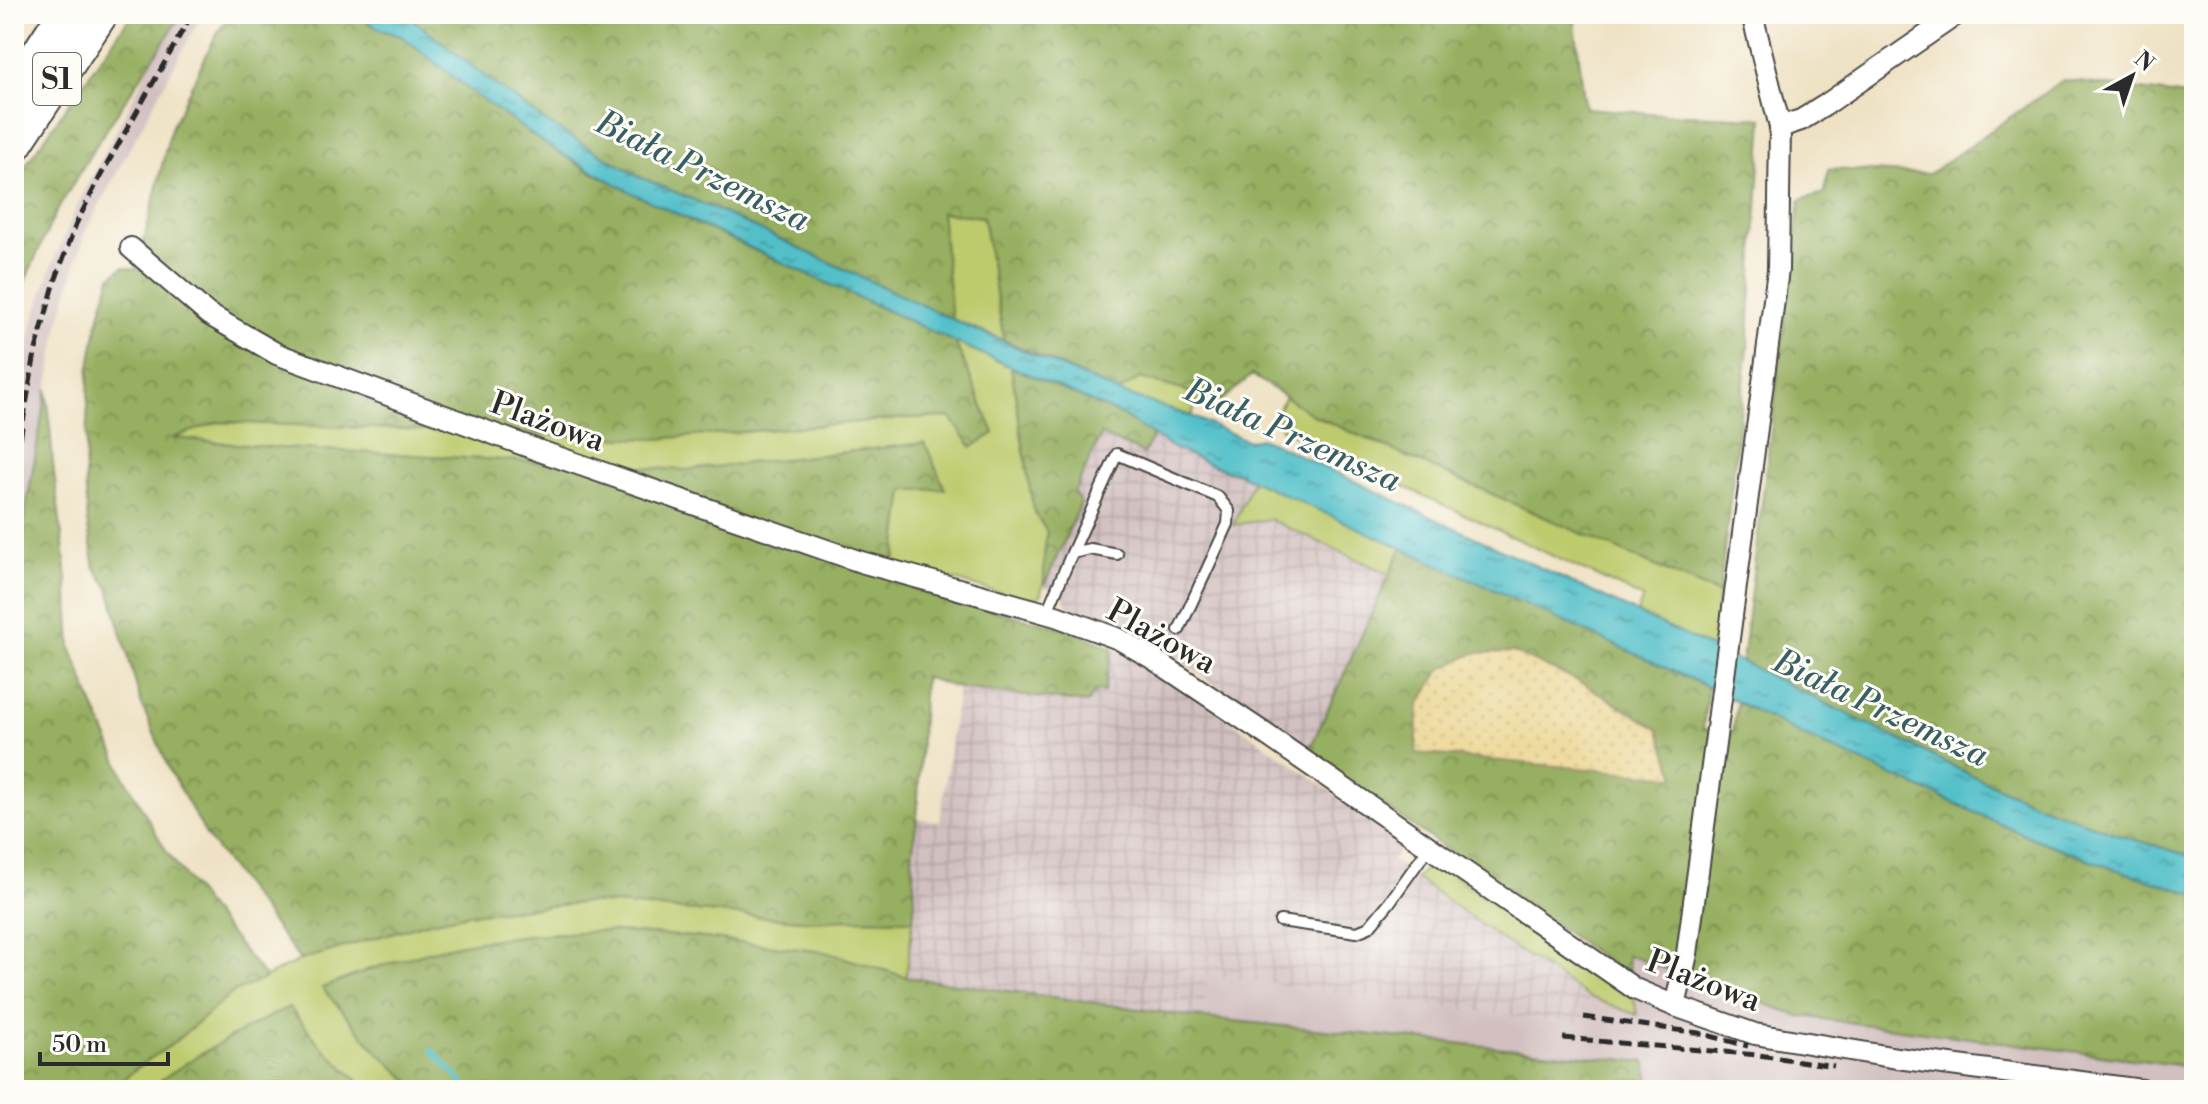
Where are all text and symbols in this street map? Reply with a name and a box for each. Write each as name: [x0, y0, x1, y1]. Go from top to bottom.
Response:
north arrow: [2092, 36, 2172, 116]
text: N: [2129, 46, 2160, 78]
road number: S1: [33, 53, 81, 105]
water label: Biała Przemsza: [588, 102, 816, 242]
water label: Biała Przemsza: [1177, 369, 1407, 502]
street label: Plażowa: [485, 383, 611, 461]
street label: Plażowa: [1100, 591, 1224, 684]
water label: Biała Przemsza: [1765, 640, 1994, 777]
street label: Plażowa: [1641, 941, 1767, 1021]
scale bar: [40, 1016, 168, 1066]
text: 50 m: [52, 1030, 107, 1060]

